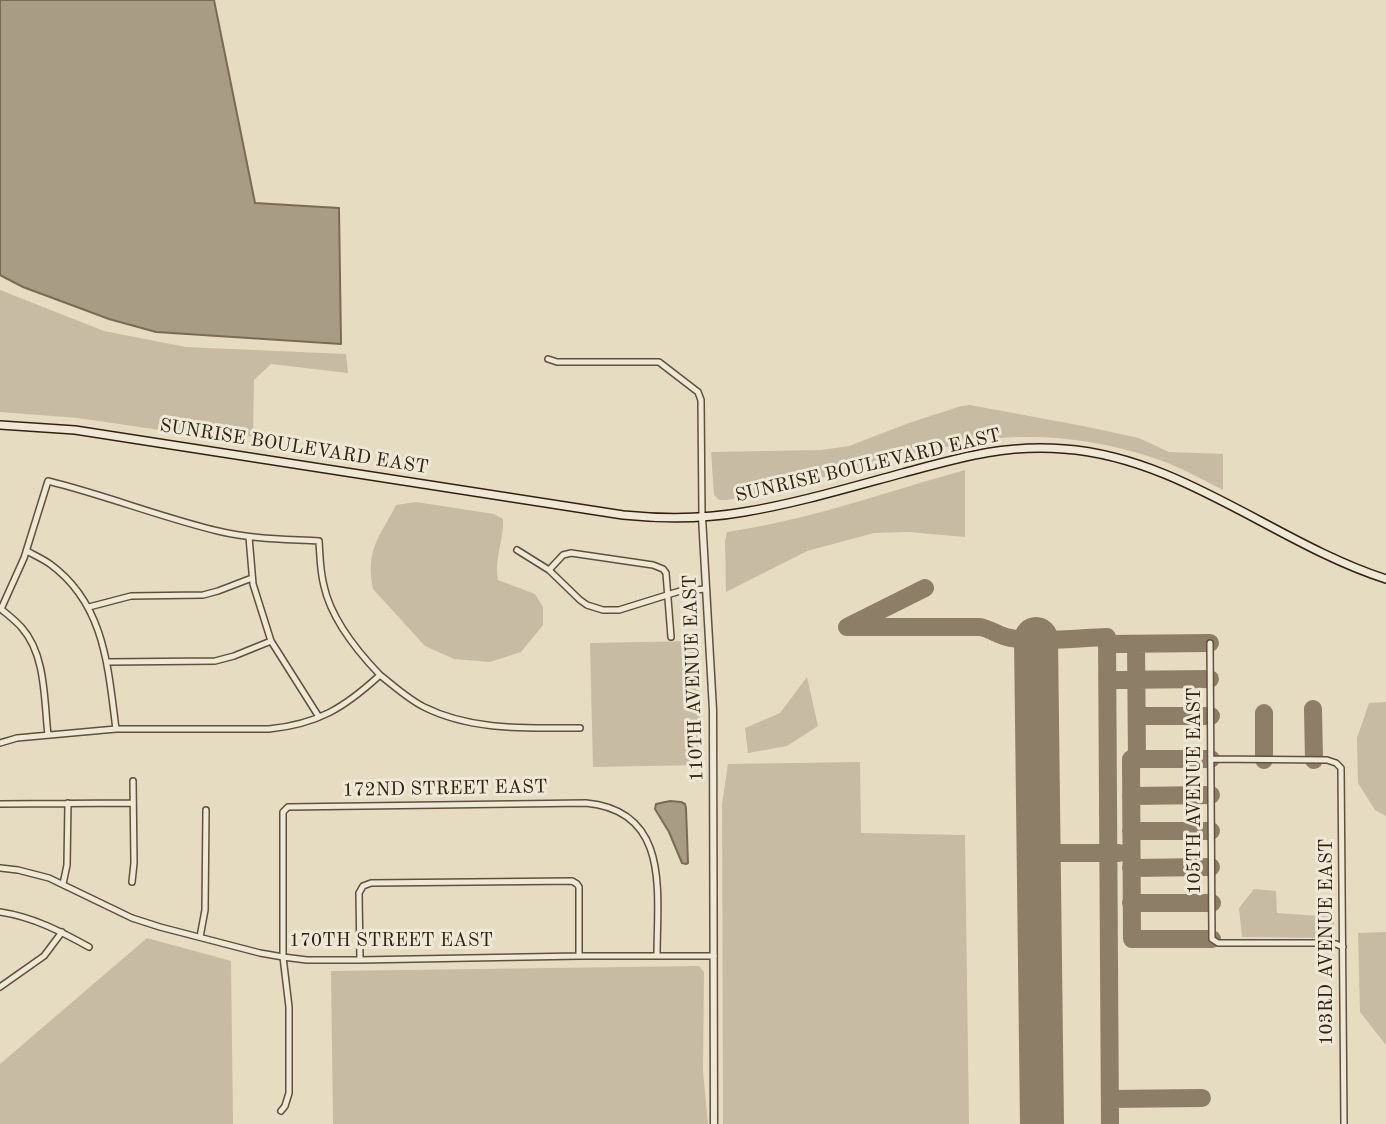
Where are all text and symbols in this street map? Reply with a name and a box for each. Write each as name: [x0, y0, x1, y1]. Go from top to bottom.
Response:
street label: SUNRISE BOULEVARD EAST: [158, 414, 430, 480]
street label: SUNRISE BOULEVARD EAST: [733, 424, 1003, 508]
street label: 110TH AVENUE EAST: [679, 574, 709, 782]
street label: 105TH AVENUE EAST: [1184, 688, 1206, 894]
street label: 172ND STREET EAST: [342, 776, 548, 802]
street label: 103RD AVENUE EAST: [1316, 839, 1338, 1045]
street label: 170TH STREET EAST: [289, 930, 493, 952]

